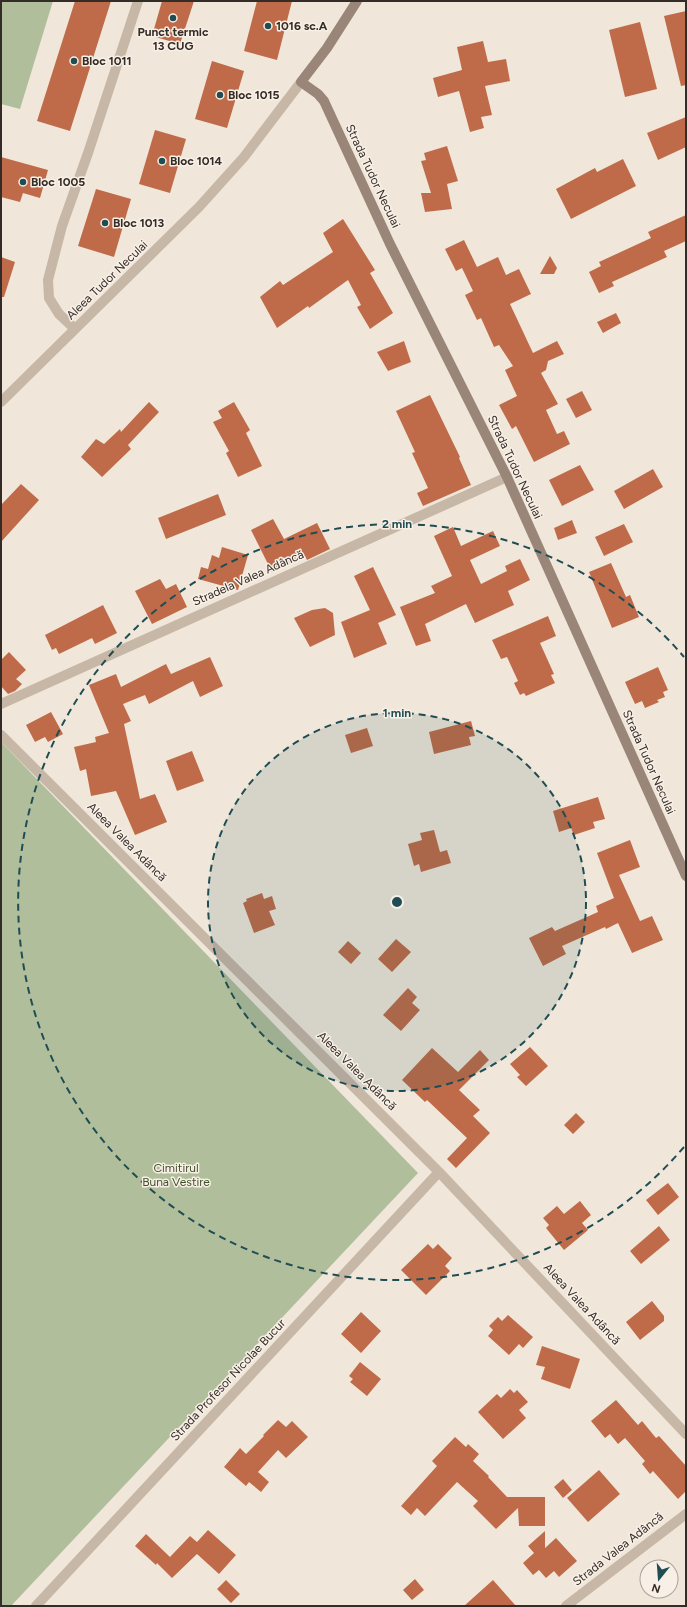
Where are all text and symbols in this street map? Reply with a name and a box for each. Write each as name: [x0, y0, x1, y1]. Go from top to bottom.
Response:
marker: Punct termic 13 CUG: [168, 13, 178, 23]
place label: 1016 sc.A: [276, 19, 328, 33]
marker: 1016 sc.A: [263, 21, 273, 31]
place label: Punct termic 13 CUG: [137, 25, 209, 53]
place label: Bloc 1011: [82, 54, 132, 68]
marker: Bloc 1011: [69, 56, 79, 66]
place label: Bloc 1015: [228, 88, 280, 102]
marker: Bloc 1015: [215, 90, 225, 100]
street label: Strada Tudor Neculai: [343, 122, 403, 230]
place label: Bloc 1014: [170, 154, 223, 168]
marker: Bloc 1014: [157, 156, 167, 166]
place label: Bloc 1005: [31, 175, 85, 189]
marker: Bloc 1005: [18, 177, 28, 187]
place label: Bloc 1013: [113, 216, 165, 230]
marker: Bloc 1013: [100, 218, 110, 228]
street label: Aleea Tudor Neculai: [64, 238, 150, 322]
street label: Strada Tudor Neculai: [485, 413, 545, 521]
text: 2 min: [382, 517, 412, 531]
street label: Stradela Valea Adâncă: [190, 547, 306, 609]
text: 1 min: [383, 706, 411, 720]
street label: Strada Tudor Neculai: [620, 708, 678, 816]
street label: Aleea Valea Adâncă: [85, 800, 169, 884]
centre of rings: [390, 895, 404, 909]
street label: Aleea Valea Adâncă: [315, 1029, 399, 1113]
park label: Cimitirul Buna Vestire: [142, 1161, 210, 1189]
street label: Aleea Valea Adâncă: [541, 1261, 623, 1347]
street label: Strada Profesor Nicolae Bucur: [168, 1316, 288, 1444]
street label: Strada Valea Adâncă: [570, 1509, 666, 1589]
north arrow: [639, 1559, 679, 1599]
text: N: [650, 1581, 662, 1596]

